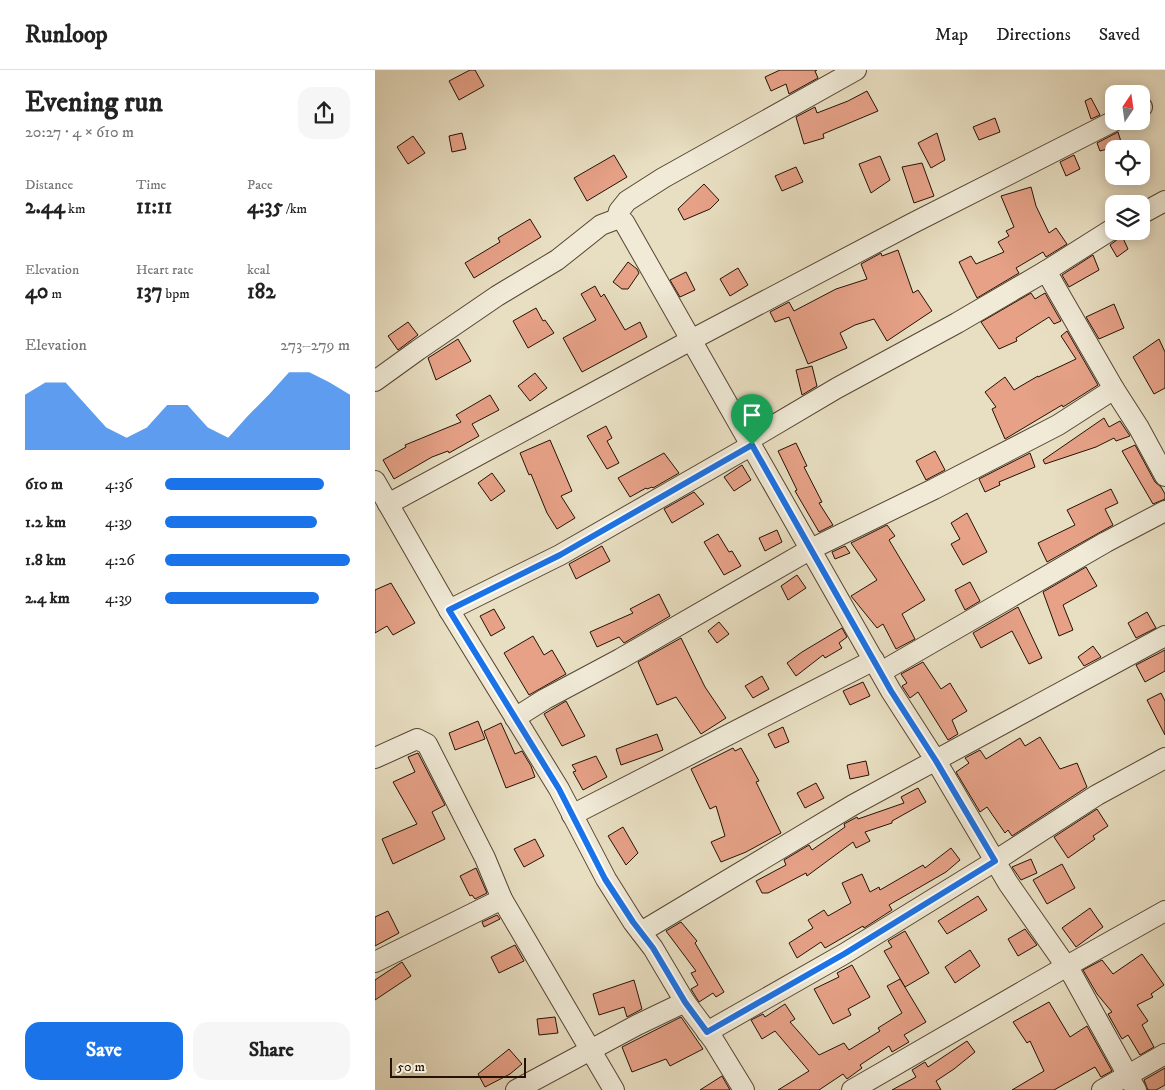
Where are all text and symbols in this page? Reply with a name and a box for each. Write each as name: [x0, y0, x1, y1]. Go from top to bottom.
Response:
text: Runloop: [25, 20, 108, 50]
text: Map: [935, 24, 968, 46]
text: Directions: [996, 24, 1071, 46]
text: Saved: [1099, 24, 1140, 46]
text: Evening run: [25, 85, 163, 120]
north arrow: [1105, 85, 1150, 130]
map controls: [1105, 85, 1150, 240]
button: share: [298, 87, 350, 139]
text: 20:27 · 4 × 610 m: [25, 122, 134, 142]
button: locate: [1105, 140, 1150, 185]
text: Distance: [25, 176, 73, 194]
text: Time: [136, 176, 166, 194]
text: Pace: [247, 176, 273, 194]
text: 2.44: [25, 194, 65, 220]
text: 11:11: [136, 194, 172, 220]
text: 4:35: [247, 194, 283, 220]
button: layers: [1105, 195, 1150, 240]
text: km: [65, 200, 85, 218]
text: /km: [283, 200, 307, 218]
text: Elevation: [25, 261, 79, 279]
text: Heart rate: [136, 261, 193, 279]
text: kcal: [247, 261, 270, 279]
text: 40: [25, 279, 48, 305]
text: 137: [136, 279, 163, 305]
text: 182: [247, 279, 276, 305]
text: m: [48, 285, 62, 303]
text: bpm: [163, 285, 190, 303]
text: Elevation: [25, 335, 87, 355]
text: 273–279 m: [280, 335, 350, 355]
pin: [731, 394, 773, 445]
icon: arrive: [738, 401, 766, 429]
text: 610 m: [25, 474, 63, 494]
text: 4:36: [105, 474, 133, 494]
text: 1.2 km: [25, 512, 66, 532]
text: 4:39: [105, 512, 132, 532]
text: 1.8 km: [25, 550, 66, 570]
text: 4:26: [105, 550, 135, 570]
text: 2.4 km: [25, 588, 70, 608]
text: 4:39: [105, 588, 132, 608]
button: Save: [25, 1022, 183, 1080]
button: Share: [193, 1022, 350, 1080]
scale bar: [390, 1055, 526, 1078]
text: 50 m: [397, 1058, 425, 1076]

